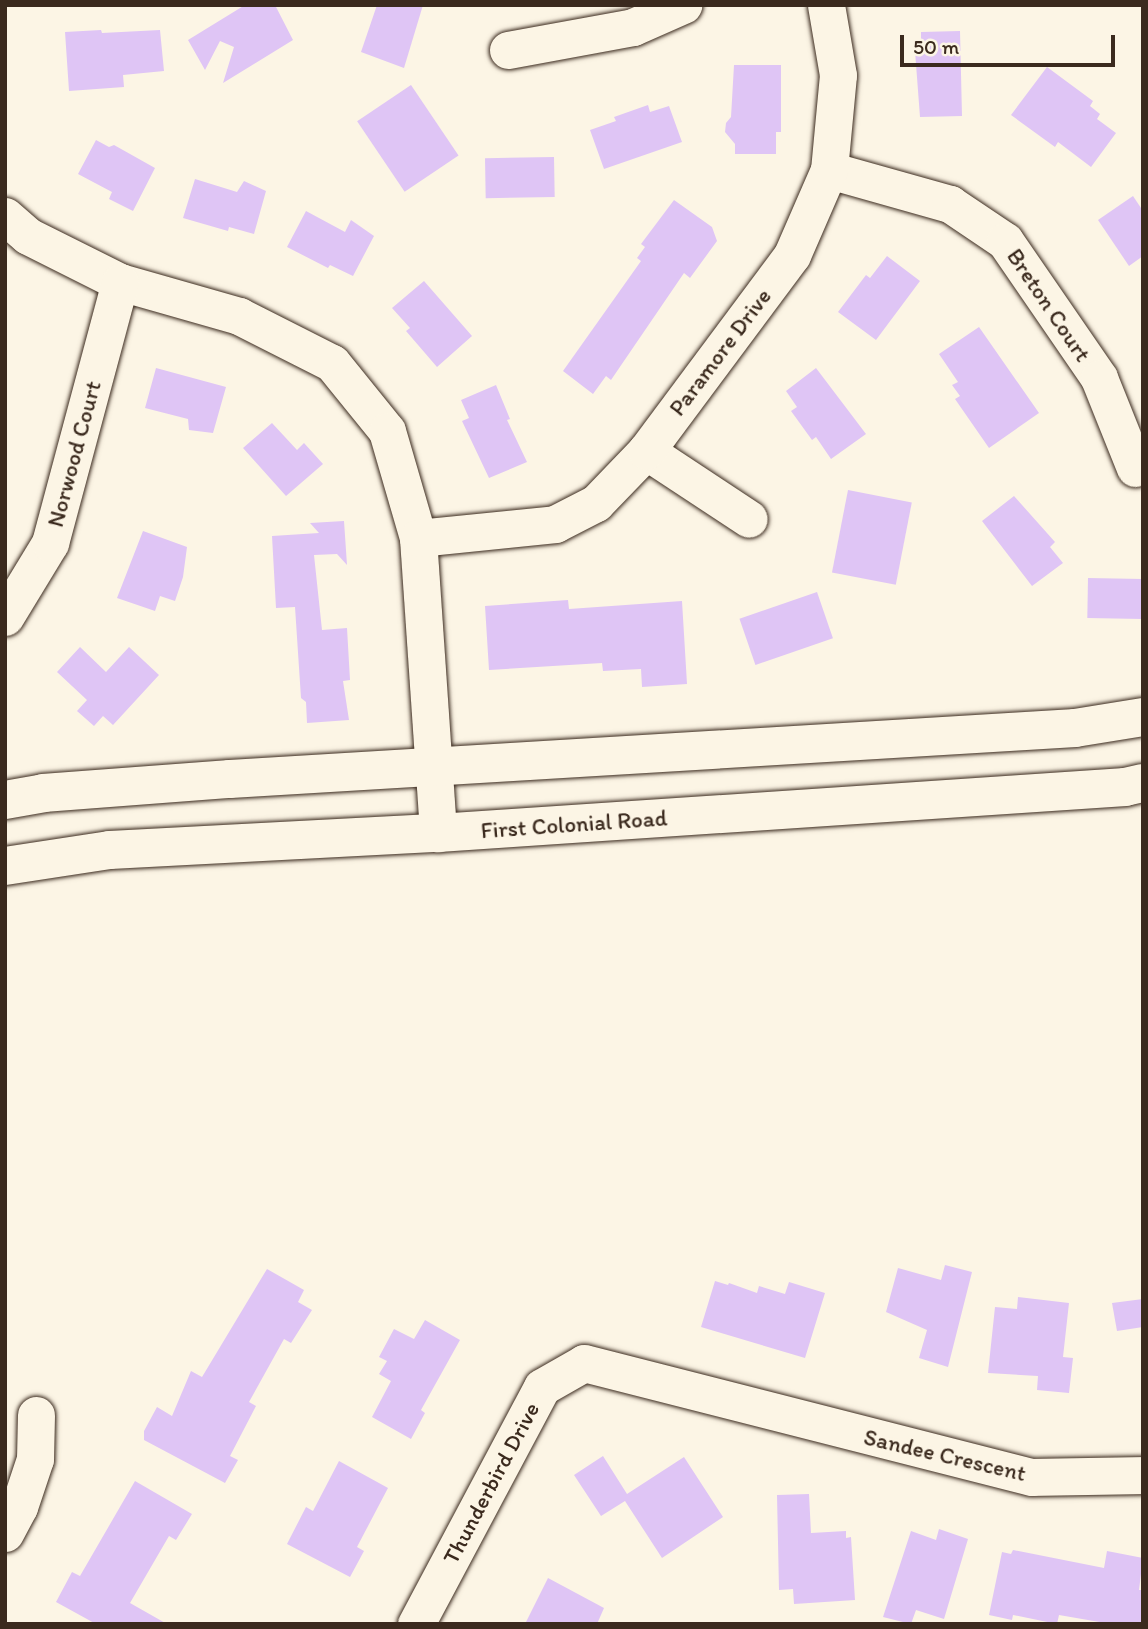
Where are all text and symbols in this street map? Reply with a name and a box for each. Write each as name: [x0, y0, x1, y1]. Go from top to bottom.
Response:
scale bar: [903, 21, 1118, 65]
text: 50 m: [913, 34, 959, 59]
street label: Breton Court: [1001, 243, 1097, 367]
street label: Paramore Drive: [663, 283, 777, 421]
street label: Norwood Court: [41, 378, 107, 530]
street label: First Colonial Road: [480, 804, 668, 844]
street label: Thunderbird Drive: [437, 1397, 545, 1569]
street label: Sandee Crescent: [861, 1423, 1029, 1487]

